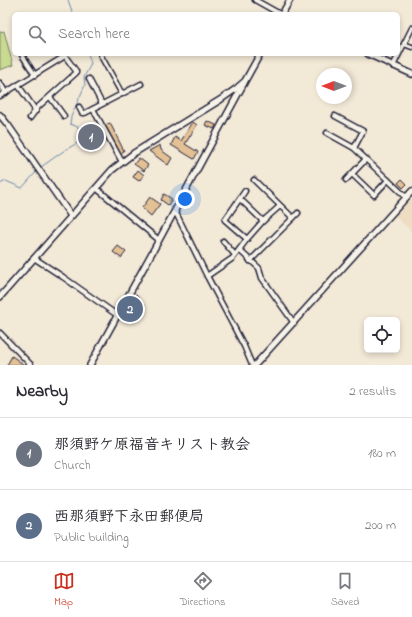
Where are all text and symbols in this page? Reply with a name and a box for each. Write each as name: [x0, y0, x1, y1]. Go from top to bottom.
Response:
search box: [12, 12, 400, 56]
icon: search: [26, 23, 48, 45]
text: Search here: [58, 23, 130, 45]
north arrow: [316, 68, 352, 104]
pin: 1: [78, 122, 104, 152]
your location: [175, 189, 195, 209]
pin: 2: [117, 294, 143, 324]
map controls: [364, 317, 400, 353]
button: locate: [364, 317, 400, 353]
text: Nearby: [16, 379, 68, 404]
text: 2 results: [349, 382, 396, 401]
text: 那須野ケ原福音キリスト教会: [54, 434, 250, 456]
text: 1: [27, 444, 31, 463]
text: 180 m: [368, 444, 396, 463]
text: Church: [54, 456, 91, 475]
text: 西那須野下永田郵便局: [54, 506, 204, 528]
text: 2: [26, 516, 32, 535]
text: 200 m: [365, 516, 396, 535]
text: Public building: [54, 528, 129, 547]
tab: Map: [53, 570, 75, 610]
tab: Directions: [180, 570, 225, 610]
tab: Saved: [331, 570, 359, 610]

